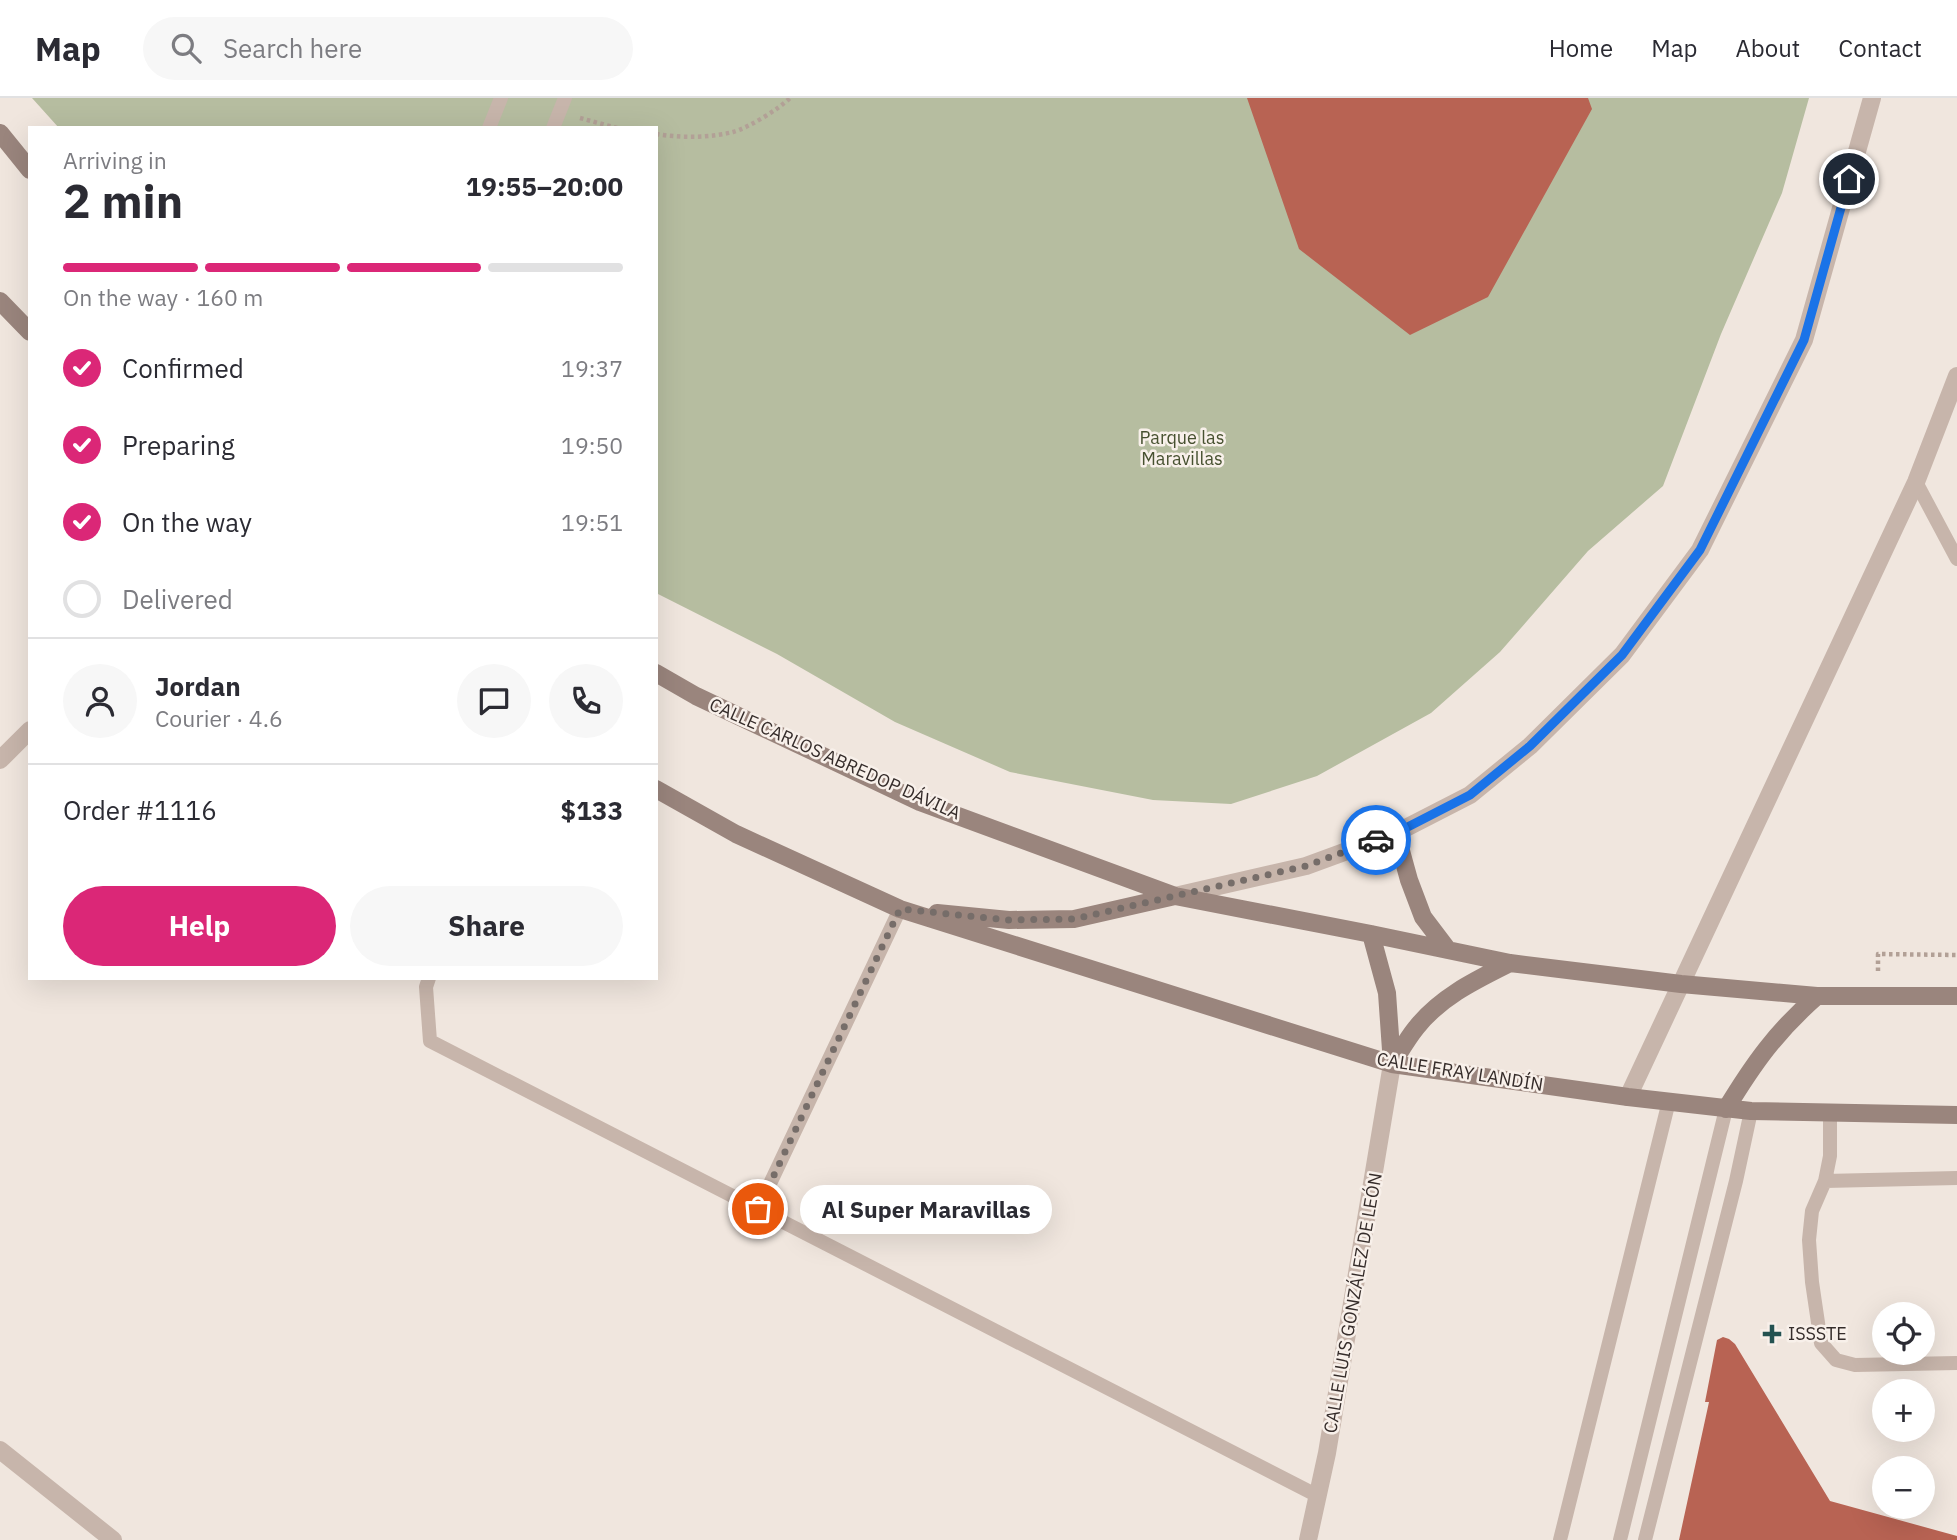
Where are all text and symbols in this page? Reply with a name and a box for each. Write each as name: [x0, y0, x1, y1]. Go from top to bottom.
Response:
search box: [143, 17, 633, 80]
text: Map: [35, 27, 101, 70]
icon: search: [167, 29, 205, 67]
text: Search here: [223, 31, 362, 65]
text: Home: [1549, 32, 1613, 64]
text: Map: [1651, 32, 1697, 64]
text: About: [1735, 32, 1800, 64]
text: Contact: [1838, 32, 1922, 64]
text: Arriving in: [63, 145, 167, 175]
pin: [1819, 149, 1879, 209]
icon: home: [1830, 160, 1868, 198]
text: 19:55–20:00: [466, 169, 623, 203]
text: 2 min: [63, 171, 183, 231]
text: On the way · 160 m: [63, 282, 263, 312]
icon: check: [63, 349, 101, 387]
text: Confirmed: [122, 351, 244, 385]
text: 19:37: [561, 353, 623, 383]
icon: check: [63, 426, 101, 464]
park label: Parque las Maravillas: [1140, 426, 1224, 470]
text: Preparing: [122, 428, 235, 462]
text: 19:50: [561, 430, 623, 460]
icon: check: [63, 503, 101, 541]
text: On the way: [122, 505, 252, 539]
text: 19:51: [561, 507, 623, 537]
text: Delivered: [122, 582, 233, 616]
button: person: [63, 664, 137, 738]
button: chat: [457, 664, 531, 738]
button: phone: [549, 664, 623, 738]
text: Jordan: [155, 669, 241, 703]
street label: CALLE CARLOS ABREDOP DÁVILA: [706, 693, 965, 825]
text: Courier · 4.6: [155, 703, 283, 733]
text: Order #1116: [63, 793, 217, 827]
text: $133: [561, 793, 623, 827]
courier: [1341, 805, 1411, 875]
icon: car: [1357, 821, 1395, 859]
button: Help: [63, 886, 336, 966]
button: Share: [350, 886, 623, 966]
street label: CALLE FRAY LANDÍN: [1375, 1047, 1545, 1096]
street label: CALLE LUIS GONZÁLEZ DE LEÓN: [1318, 1171, 1387, 1435]
pin: [728, 1179, 788, 1239]
callout: Al Super Maravillas: [800, 1184, 1052, 1234]
icon: bag: [739, 1190, 777, 1228]
text: Al Super Maravillas: [822, 1194, 1030, 1224]
map controls: [1872, 1302, 1935, 1519]
button: locate: [1872, 1302, 1935, 1365]
place label: ISSSTE: [1788, 1322, 1847, 1345]
marker: ISSSTE: [1762, 1324, 1782, 1344]
button: +: [1872, 1379, 1935, 1442]
button: −: [1872, 1456, 1935, 1519]

